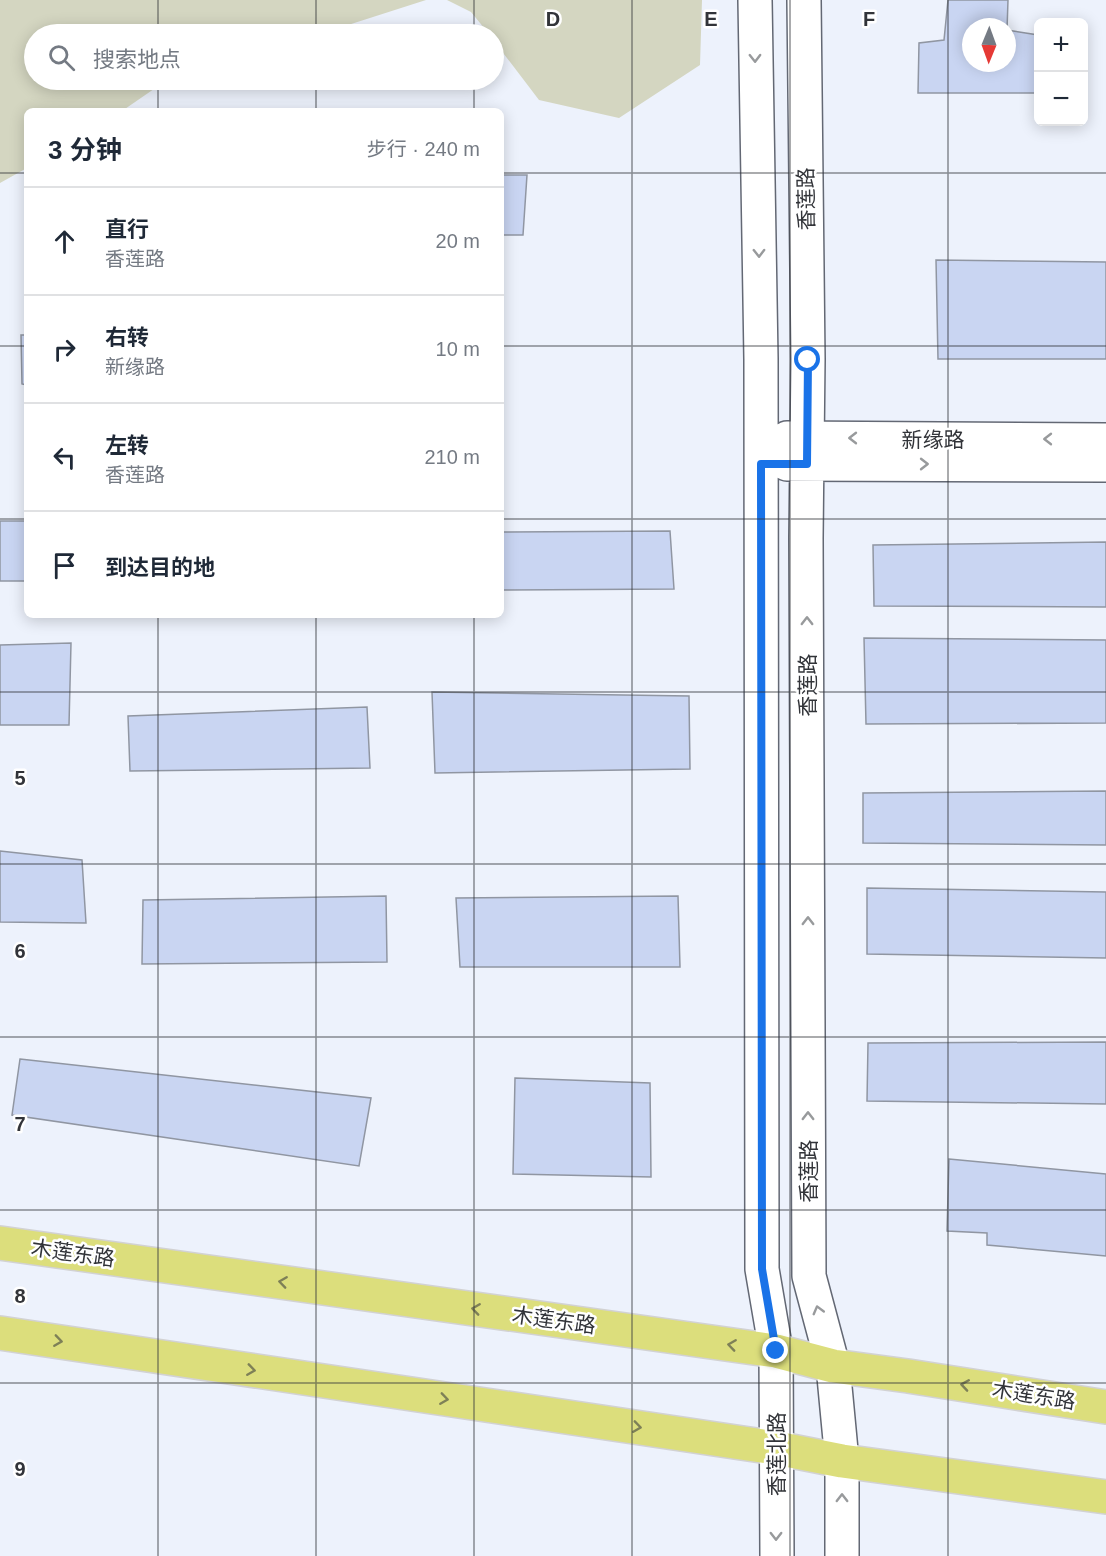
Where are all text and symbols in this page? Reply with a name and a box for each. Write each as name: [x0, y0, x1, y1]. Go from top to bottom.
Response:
text: D: [546, 8, 560, 30]
text: E: [704, 8, 718, 30]
text: F: [863, 8, 875, 30]
north arrow: [962, 18, 1016, 72]
map controls: [1034, 18, 1088, 126]
button: +: [1034, 18, 1088, 72]
search box: [24, 24, 504, 90]
icon: search: [45, 41, 78, 74]
text: 搜索地点: [93, 47, 181, 72]
one-way arrow: [749, 54, 762, 63]
button: −: [1034, 72, 1088, 126]
text: 3 分钟: [48, 135, 122, 165]
text: 步行 · 240 m: [367, 138, 480, 160]
street label: 香莲路: [794, 167, 818, 231]
text: 直行: [105, 217, 149, 242]
icon: ahead: [48, 225, 81, 258]
text: 20 m: [436, 230, 480, 252]
text: 香莲路: [105, 248, 165, 270]
one-way arrow: [753, 249, 765, 258]
text: 右转: [105, 325, 149, 350]
icon: right: [48, 333, 81, 366]
text: 10 m: [436, 338, 480, 360]
route start: [794, 346, 820, 372]
text: 新缘路: [105, 356, 165, 378]
street label: 新缘路: [902, 428, 965, 451]
one-way arrow: [848, 432, 857, 444]
text: 左转: [105, 433, 149, 458]
one-way arrow: [1043, 433, 1052, 446]
icon: left: [48, 441, 81, 474]
text: 210 m: [424, 446, 480, 468]
one-way arrow: [920, 458, 929, 470]
text: 香莲路: [105, 464, 165, 486]
icon: arrive: [48, 549, 81, 582]
text: 到达目的地: [105, 555, 215, 580]
one-way arrow: [801, 616, 813, 625]
street label: 香莲路: [796, 654, 819, 717]
text: 5: [14, 767, 26, 789]
one-way arrow: [802, 916, 814, 925]
text: 6: [14, 940, 26, 962]
one-way arrow: [802, 1111, 814, 1120]
text: 7: [14, 1113, 26, 1135]
street label: 香莲路: [797, 1140, 820, 1203]
street label: 木莲东路: [30, 1236, 116, 1270]
one-way arrow: [279, 1277, 288, 1289]
text: 8: [14, 1285, 26, 1307]
street label: 木莲东路: [511, 1303, 597, 1337]
one-way arrow: [472, 1304, 481, 1316]
one-way arrow: [813, 1305, 825, 1315]
one-way arrow: [53, 1335, 62, 1347]
route end: [762, 1337, 788, 1363]
one-way arrow: [727, 1339, 736, 1351]
one-way arrow: [246, 1364, 255, 1376]
street label: 木莲东路: [991, 1377, 1077, 1413]
one-way arrow: [961, 1379, 970, 1391]
one-way arrow: [439, 1392, 448, 1404]
street label: 香莲北路: [765, 1412, 788, 1496]
one-way arrow: [632, 1421, 641, 1433]
text: 9: [14, 1458, 26, 1480]
one-way arrow: [836, 1493, 848, 1502]
one-way arrow: [770, 1531, 783, 1540]

